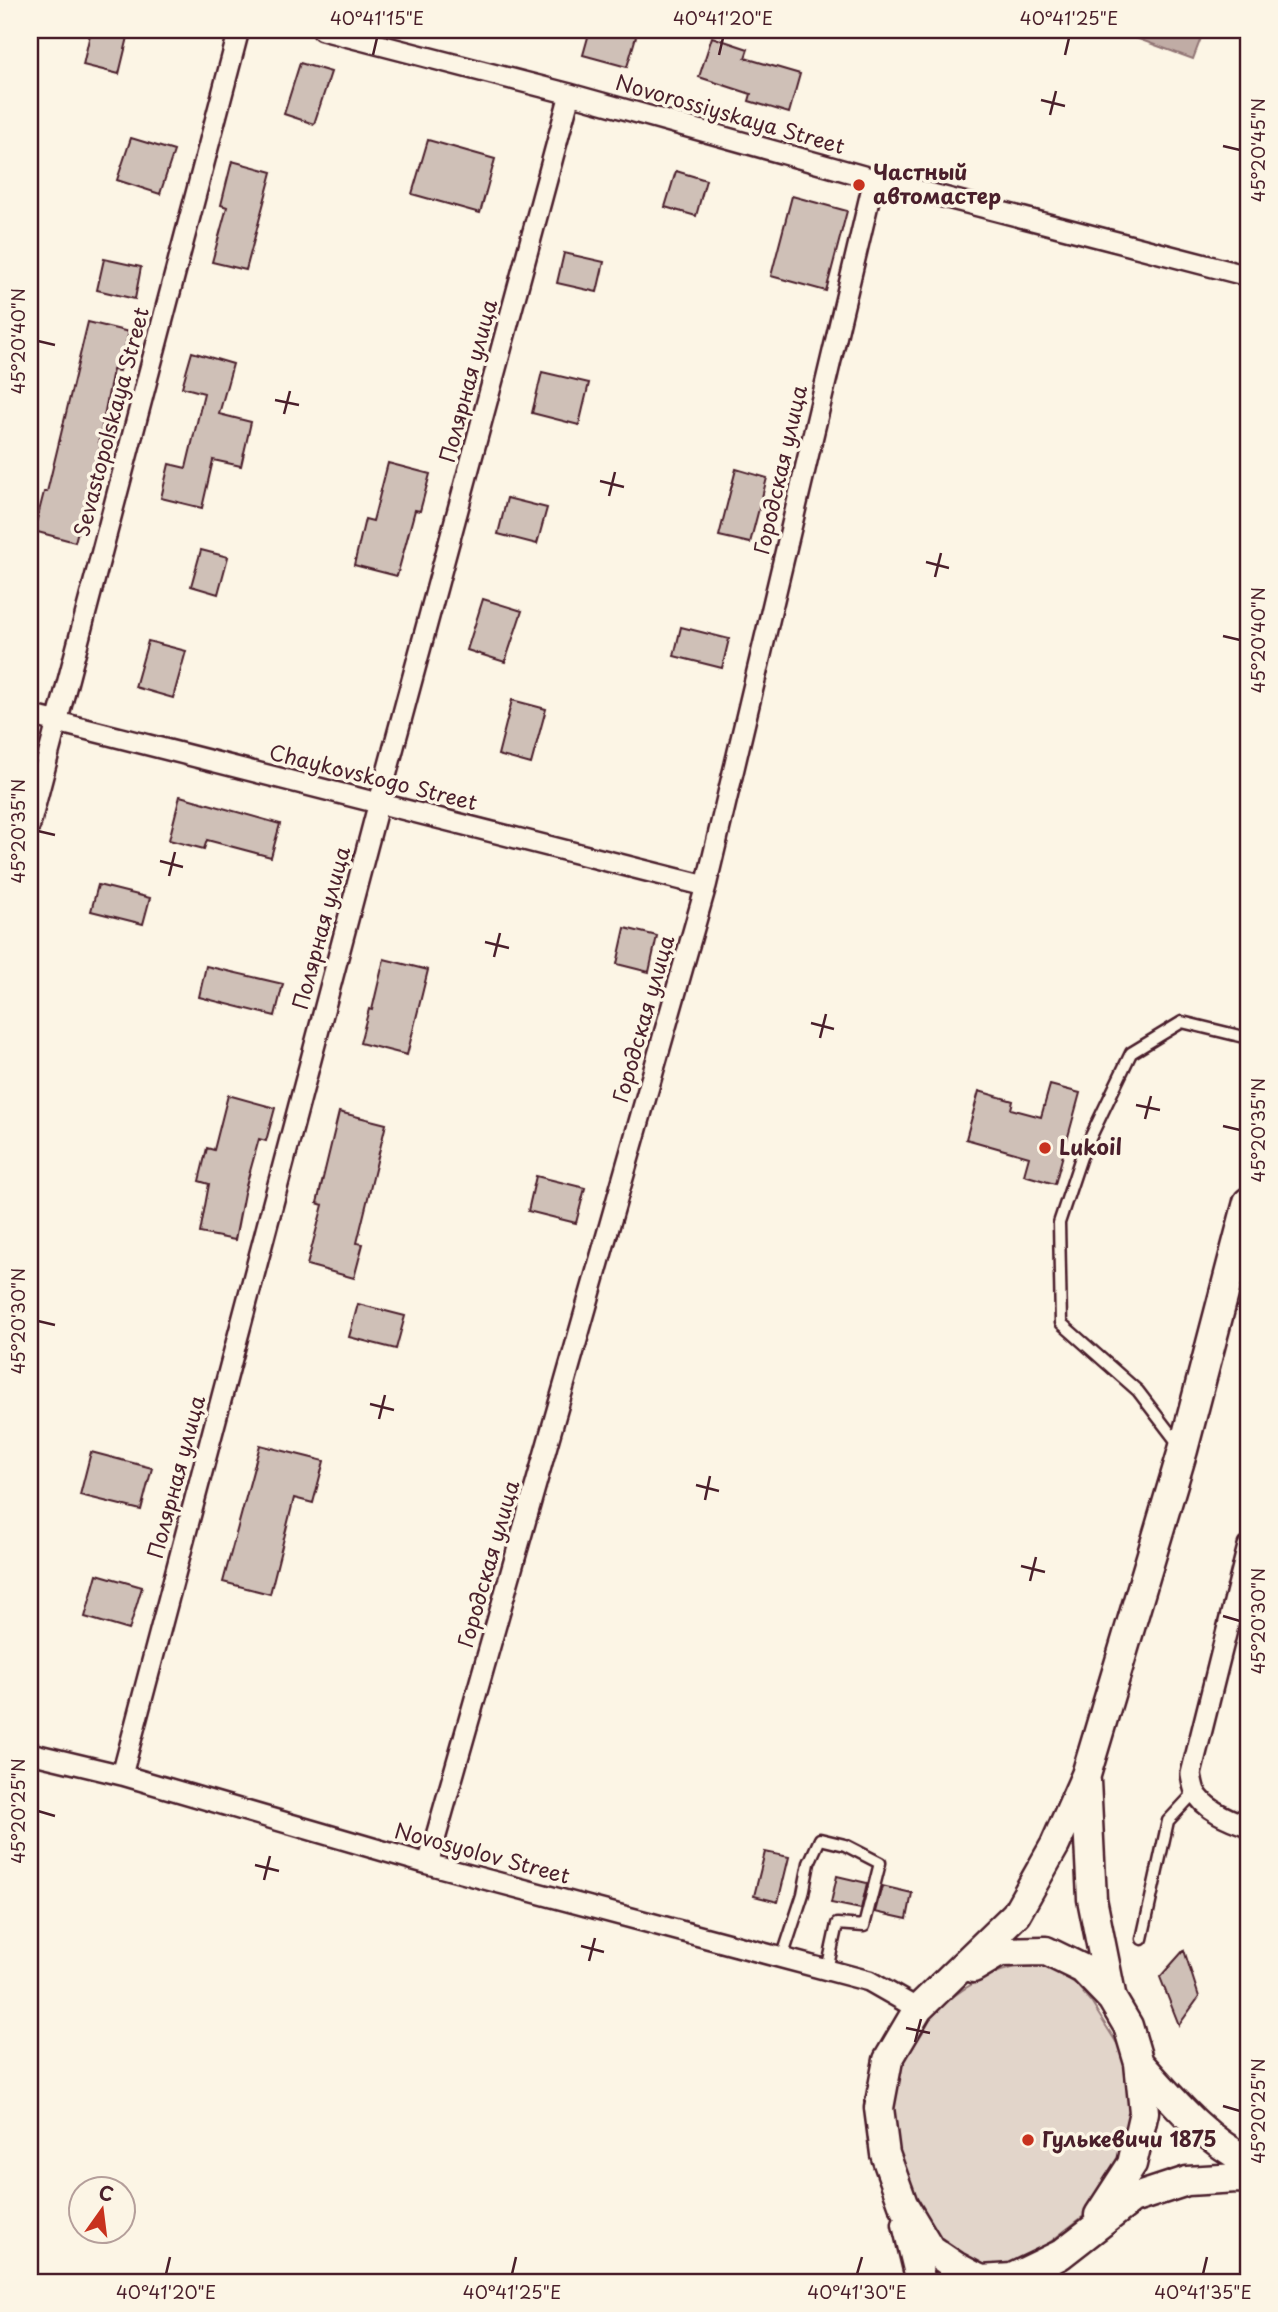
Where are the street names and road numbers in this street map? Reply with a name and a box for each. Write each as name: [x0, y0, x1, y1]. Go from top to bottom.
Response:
street label: Novorossiyskaya Street: [612, 65, 849, 161]
street label: Полярная улица: [430, 295, 504, 465]
street label: Sevastopolskaya Street: [64, 303, 156, 540]
street label: Городская улица: [744, 381, 814, 557]
street label: Chaykovskogo Street: [266, 735, 481, 817]
street label: Полярная улица: [283, 842, 357, 1012]
street label: Городская улица: [603, 930, 681, 1106]
street label: Полярная улица: [138, 1391, 212, 1561]
street label: Городская улица: [448, 1475, 526, 1651]
street label: Novosyolov Street: [391, 1813, 574, 1891]

